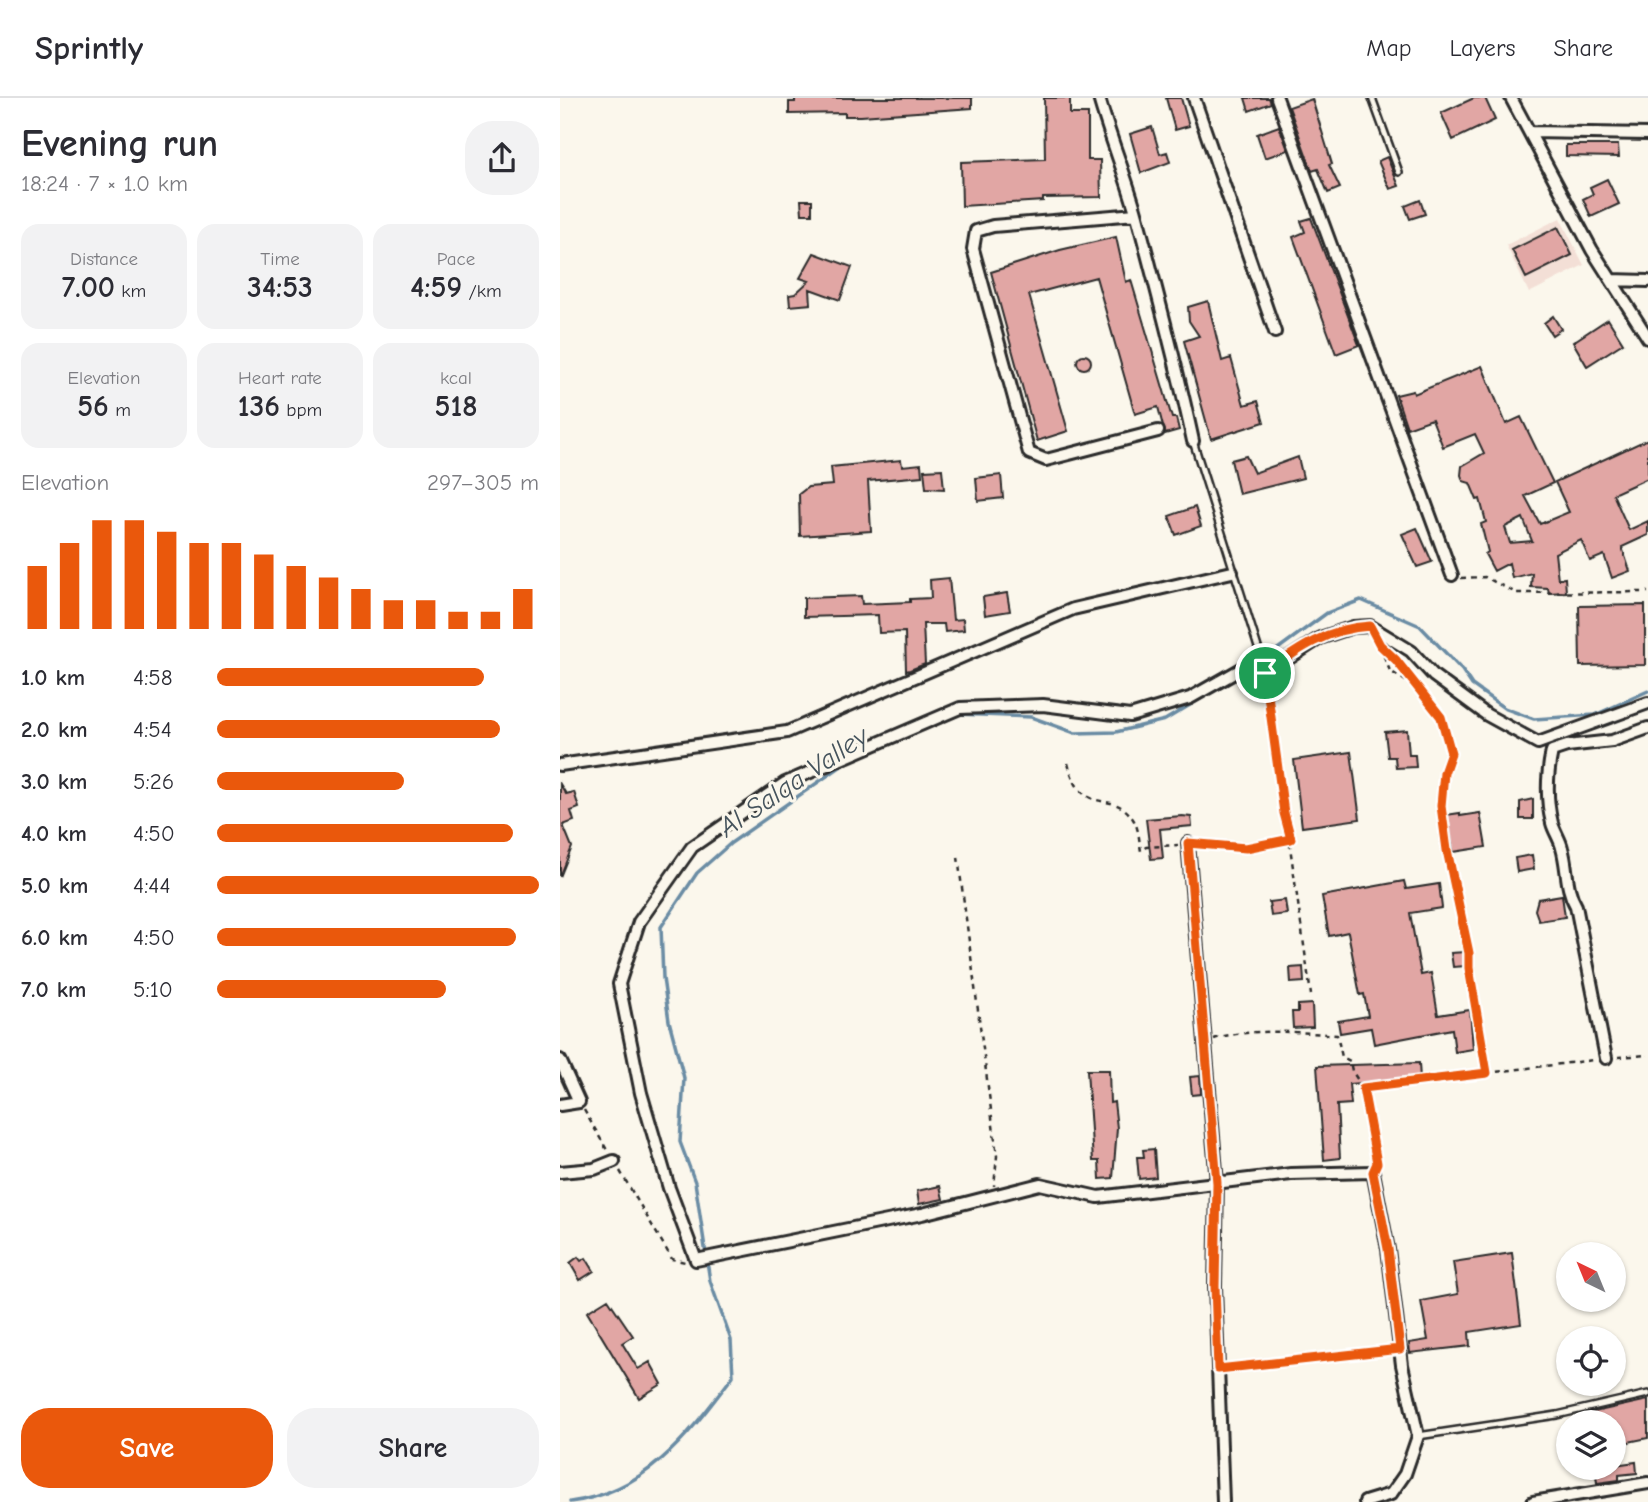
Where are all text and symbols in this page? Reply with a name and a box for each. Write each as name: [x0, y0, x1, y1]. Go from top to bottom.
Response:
text: Sprintly: [35, 29, 143, 67]
text: Map: [1366, 34, 1412, 62]
text: Layers: [1450, 34, 1515, 62]
text: Share: [1553, 34, 1613, 62]
button: share: [465, 121, 539, 195]
text: Evening run: [21, 122, 218, 166]
text: 18:24 · 7 × 1.0 km: [21, 170, 188, 197]
text: Distance: [70, 248, 138, 270]
text: Time: [260, 248, 300, 270]
text: Pace: [437, 248, 475, 270]
text: 7.00: [62, 270, 115, 305]
text: 34:53: [247, 270, 313, 305]
text: 4:59: [410, 270, 462, 305]
text: km: [115, 280, 146, 302]
text: /km: [462, 280, 502, 302]
text: Elevation: [68, 367, 140, 389]
text: Heart rate: [238, 367, 322, 389]
text: kcal: [440, 367, 472, 389]
text: 56: [77, 389, 109, 424]
text: 136: [238, 389, 280, 424]
text: 518: [434, 389, 478, 424]
text: m: [109, 399, 131, 421]
text: bpm: [280, 399, 322, 421]
text: Elevation: [21, 469, 109, 496]
text: 297–305 m: [427, 469, 539, 496]
pin: [1235, 643, 1295, 703]
icon: arrive: [1246, 654, 1284, 692]
text: 1.0 km: [21, 664, 85, 691]
text: 4:58: [133, 664, 173, 691]
text: 2.0 km: [21, 716, 87, 743]
text: 4:54: [133, 716, 172, 743]
water label: Al Salqa Valley: [712, 719, 875, 844]
text: 3.0 km: [21, 768, 87, 795]
text: 5:26: [133, 768, 174, 795]
text: 4.0 km: [21, 820, 87, 847]
text: 4:50: [133, 820, 175, 847]
text: 5.0 km: [21, 872, 88, 899]
text: 4:44: [133, 872, 171, 899]
text: 6.0 km: [21, 924, 88, 951]
text: 4:50: [133, 924, 175, 951]
text: 7.0 km: [21, 976, 86, 1003]
text: 5:10: [133, 976, 173, 1003]
north arrow: [1556, 1242, 1626, 1312]
map controls: [1556, 1242, 1626, 1480]
button: locate: [1556, 1326, 1626, 1396]
button: Save: [21, 1408, 273, 1488]
button: Share: [287, 1408, 539, 1488]
button: layers: [1556, 1410, 1626, 1480]

